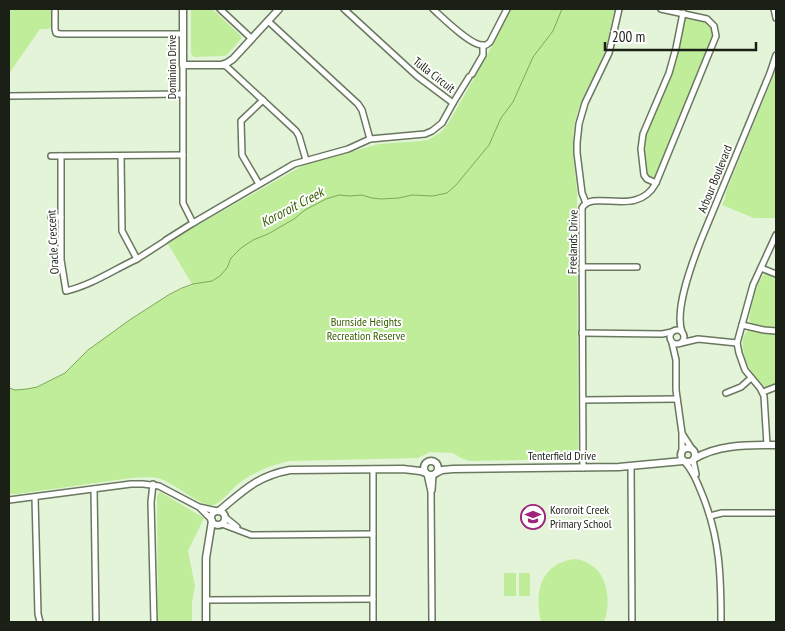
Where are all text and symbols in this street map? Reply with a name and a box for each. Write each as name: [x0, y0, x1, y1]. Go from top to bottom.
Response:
scale bar: [605, 20, 756, 52]
text: 200 m: [612, 27, 645, 46]
street label: Dominion Drive: [164, 35, 179, 99]
street label: Tulla Circuit: [410, 54, 459, 96]
street label: Arbour Boulevard: [694, 143, 735, 215]
water label: Kororoit Creek: [257, 182, 328, 231]
street label: Oracle Crescent: [43, 209, 62, 275]
street label: Freelands Drive: [564, 210, 581, 274]
park label: Burnside Heights Recreation Reserve: [327, 314, 405, 343]
street label: Tenterfield Drive: [528, 448, 596, 463]
place label: Kororoit Creek Primary School: [550, 502, 612, 531]
school or university icon: Kororoit Creek Primary School: [520, 504, 546, 530]

